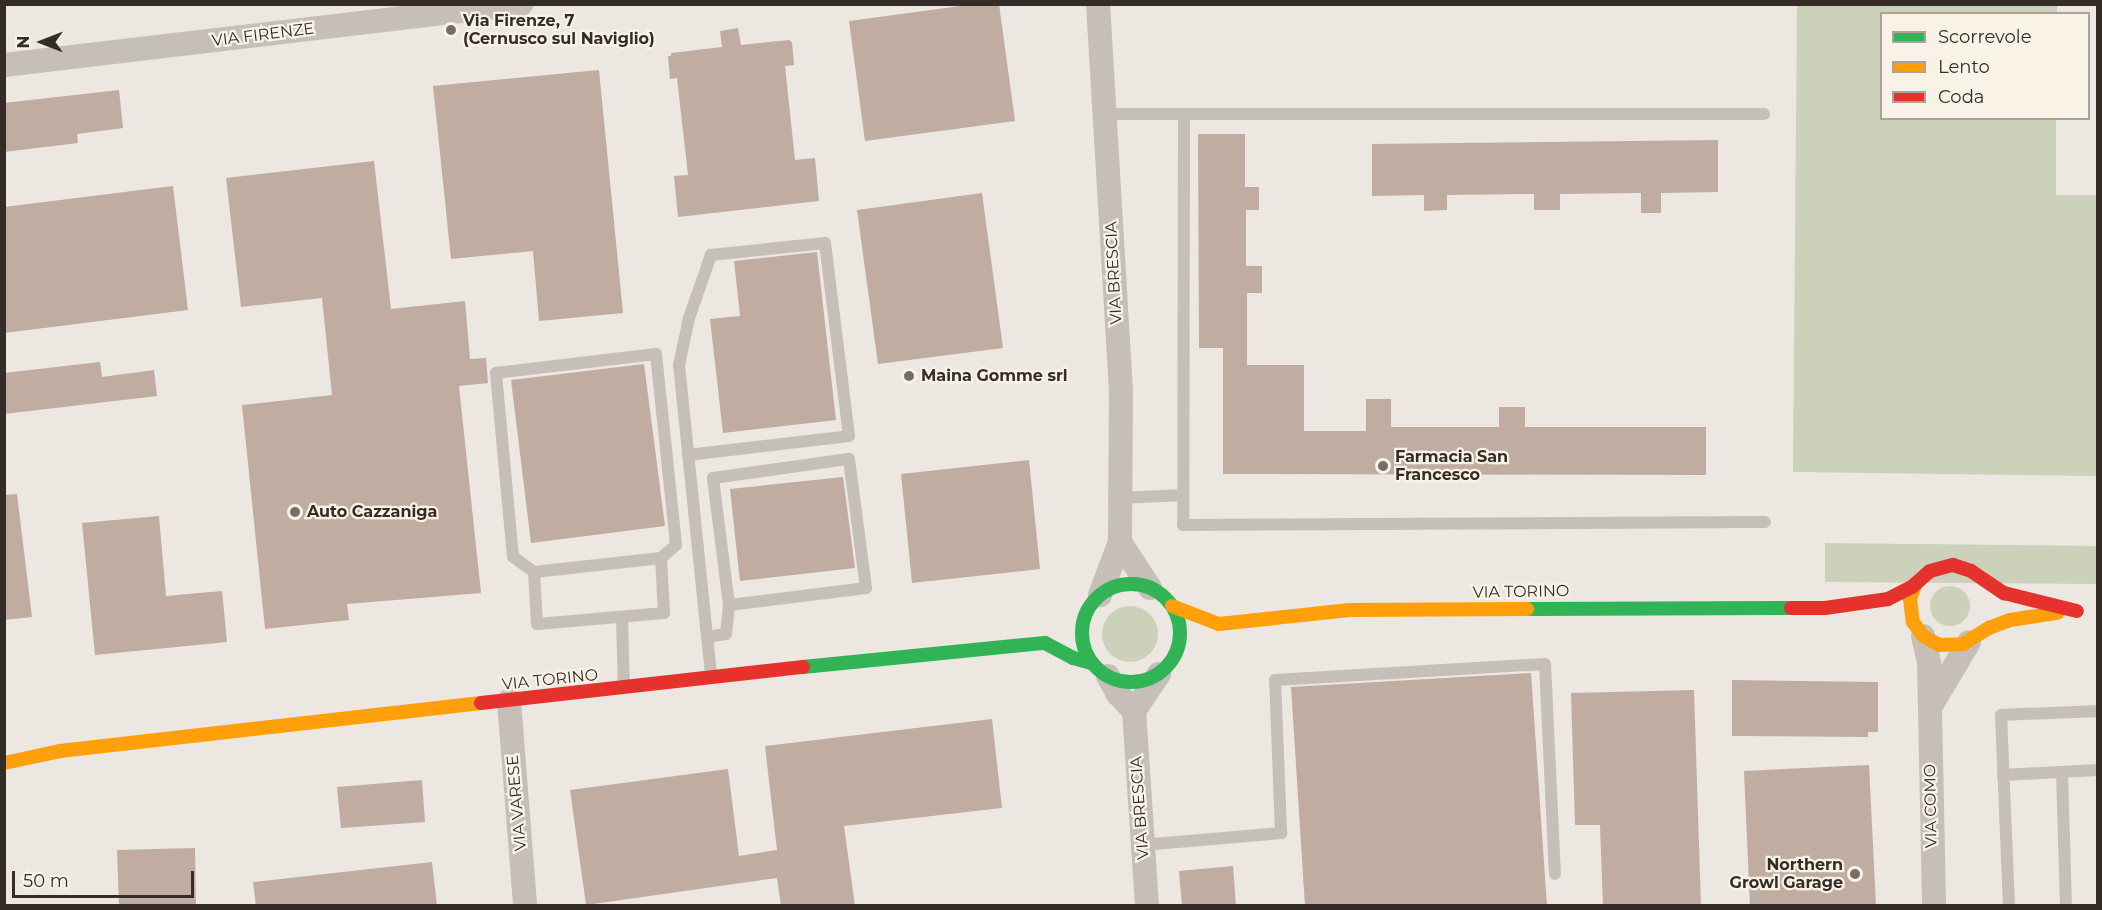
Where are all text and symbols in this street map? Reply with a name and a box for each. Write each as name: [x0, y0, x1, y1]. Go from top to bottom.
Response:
place label: Via Firenze, 7 (Cernusco sul Naviglio): [463, 11, 655, 49]
north arrow: [12, 12, 72, 72]
legend: [1880, 12, 2090, 120]
street label: VIA FIRENZE: [211, 19, 315, 51]
marker: Via Firenze, 7 (Cernusco sul Naviglio): [444, 23, 458, 37]
text: Scorrevole: [1938, 26, 2032, 48]
text: N: [14, 36, 33, 48]
text: Lento: [1938, 56, 1990, 78]
text: Coda: [1938, 86, 1984, 108]
street label: VIA BRESCIA: [1102, 221, 1126, 325]
place label: Maina Gomme srl: [921, 366, 1068, 386]
marker: Maina Gomme srl: [902, 369, 916, 383]
place label: Farmacia San Francesco: [1395, 447, 1508, 485]
marker: Farmacia San Francesco: [1376, 459, 1390, 473]
place label: Auto Cazzaniga: [307, 502, 437, 522]
marker: Auto Cazzaniga: [288, 505, 302, 519]
street label: VIA TORINO: [1472, 582, 1570, 602]
street label: VIA TORINO: [501, 665, 599, 695]
street label: VIA VARESE: [503, 754, 531, 852]
street label: VIA BRESCIA: [1127, 756, 1153, 860]
street label: VIA COMO: [1921, 764, 1941, 848]
place label: Northern Growl Garage: [1730, 855, 1843, 893]
scale bar: [15, 859, 196, 897]
marker: Northern Growl Garage: [1848, 867, 1862, 881]
text: 50 m: [23, 870, 69, 892]

